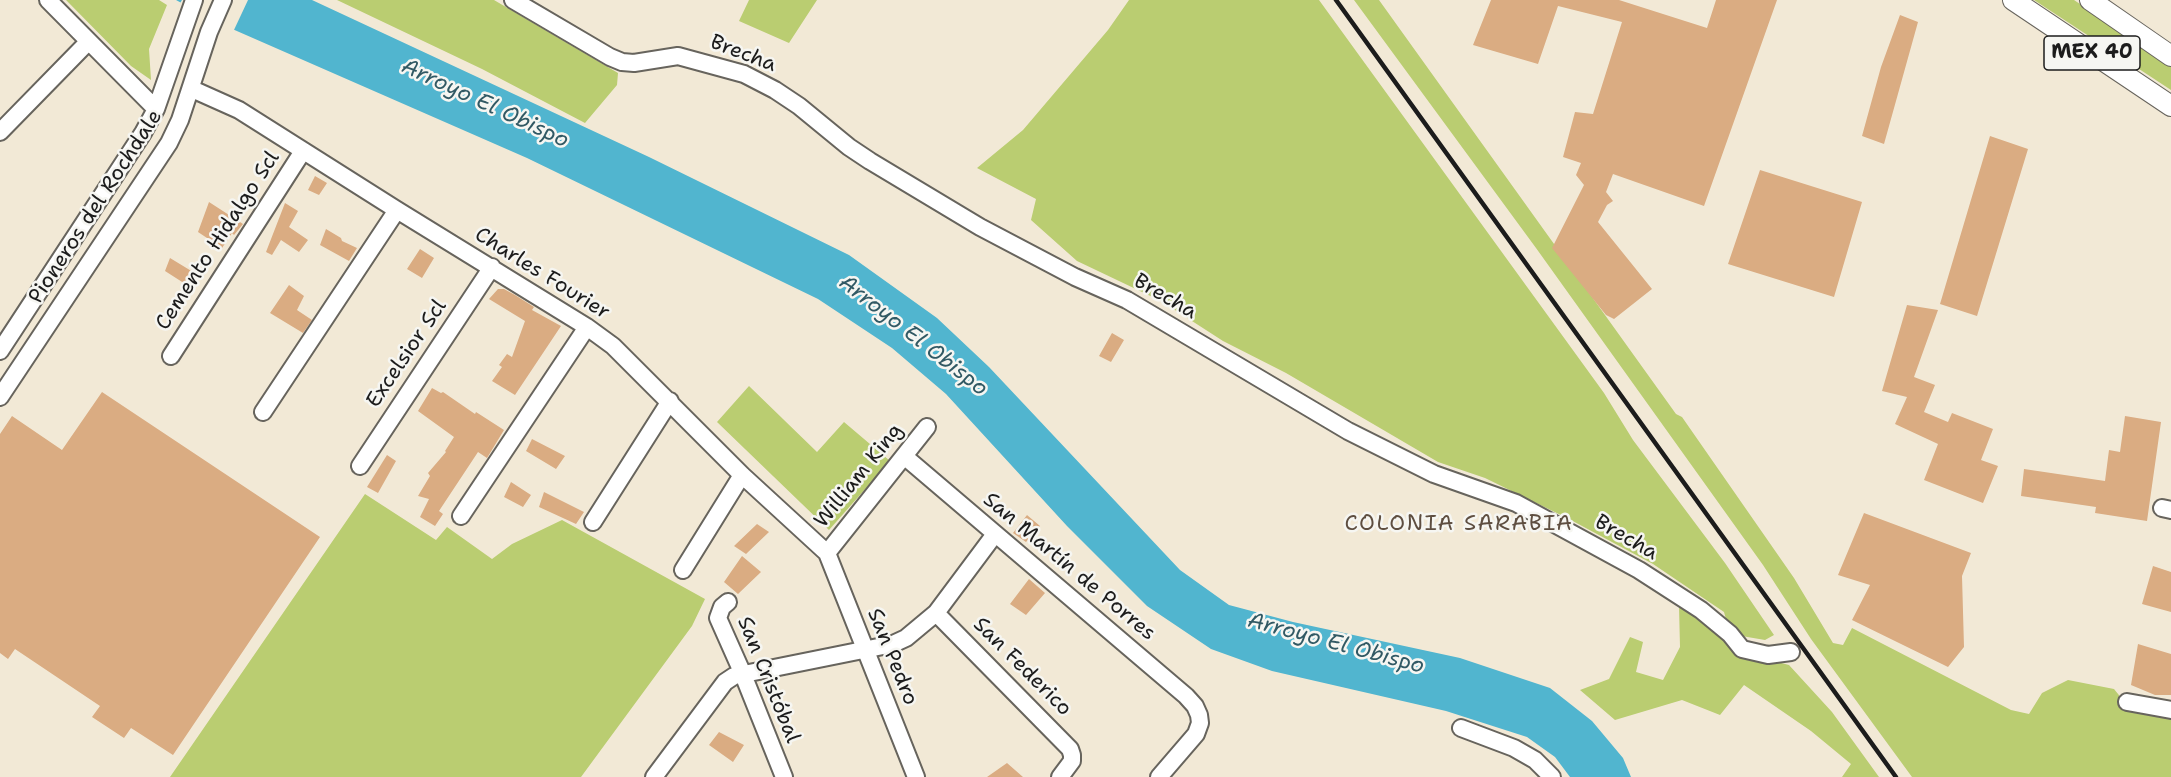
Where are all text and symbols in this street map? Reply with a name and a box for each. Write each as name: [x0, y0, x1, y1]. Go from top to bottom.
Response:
street label: Brecha: [706, 30, 780, 78]
road number: MEX 40: [2044, 36, 2140, 70]
water label: Arroyo El Obispo: [397, 54, 573, 154]
street label: Pioneros del Rochdale: [24, 105, 168, 309]
street label: Cemento Hidalgo Scl: [151, 147, 285, 335]
street label: Charles Fourier: [470, 222, 614, 326]
street label: Brecha: [1129, 269, 1201, 325]
water label: Arroyo El Obispo: [833, 270, 993, 402]
street label: Excelsior Scl: [362, 295, 452, 413]
street label: William King: [809, 419, 909, 533]
street label: San Martín de Porres: [978, 488, 1160, 646]
street label: Brecha: [1590, 510, 1662, 566]
district label: COLONIA SARABIA: [1345, 511, 1573, 537]
street label: San Pedro: [861, 605, 923, 709]
water label: Arroyo El Obispo: [1245, 608, 1427, 680]
street label: San Federico: [967, 612, 1077, 722]
street label: San Cristóbal: [731, 613, 805, 747]

